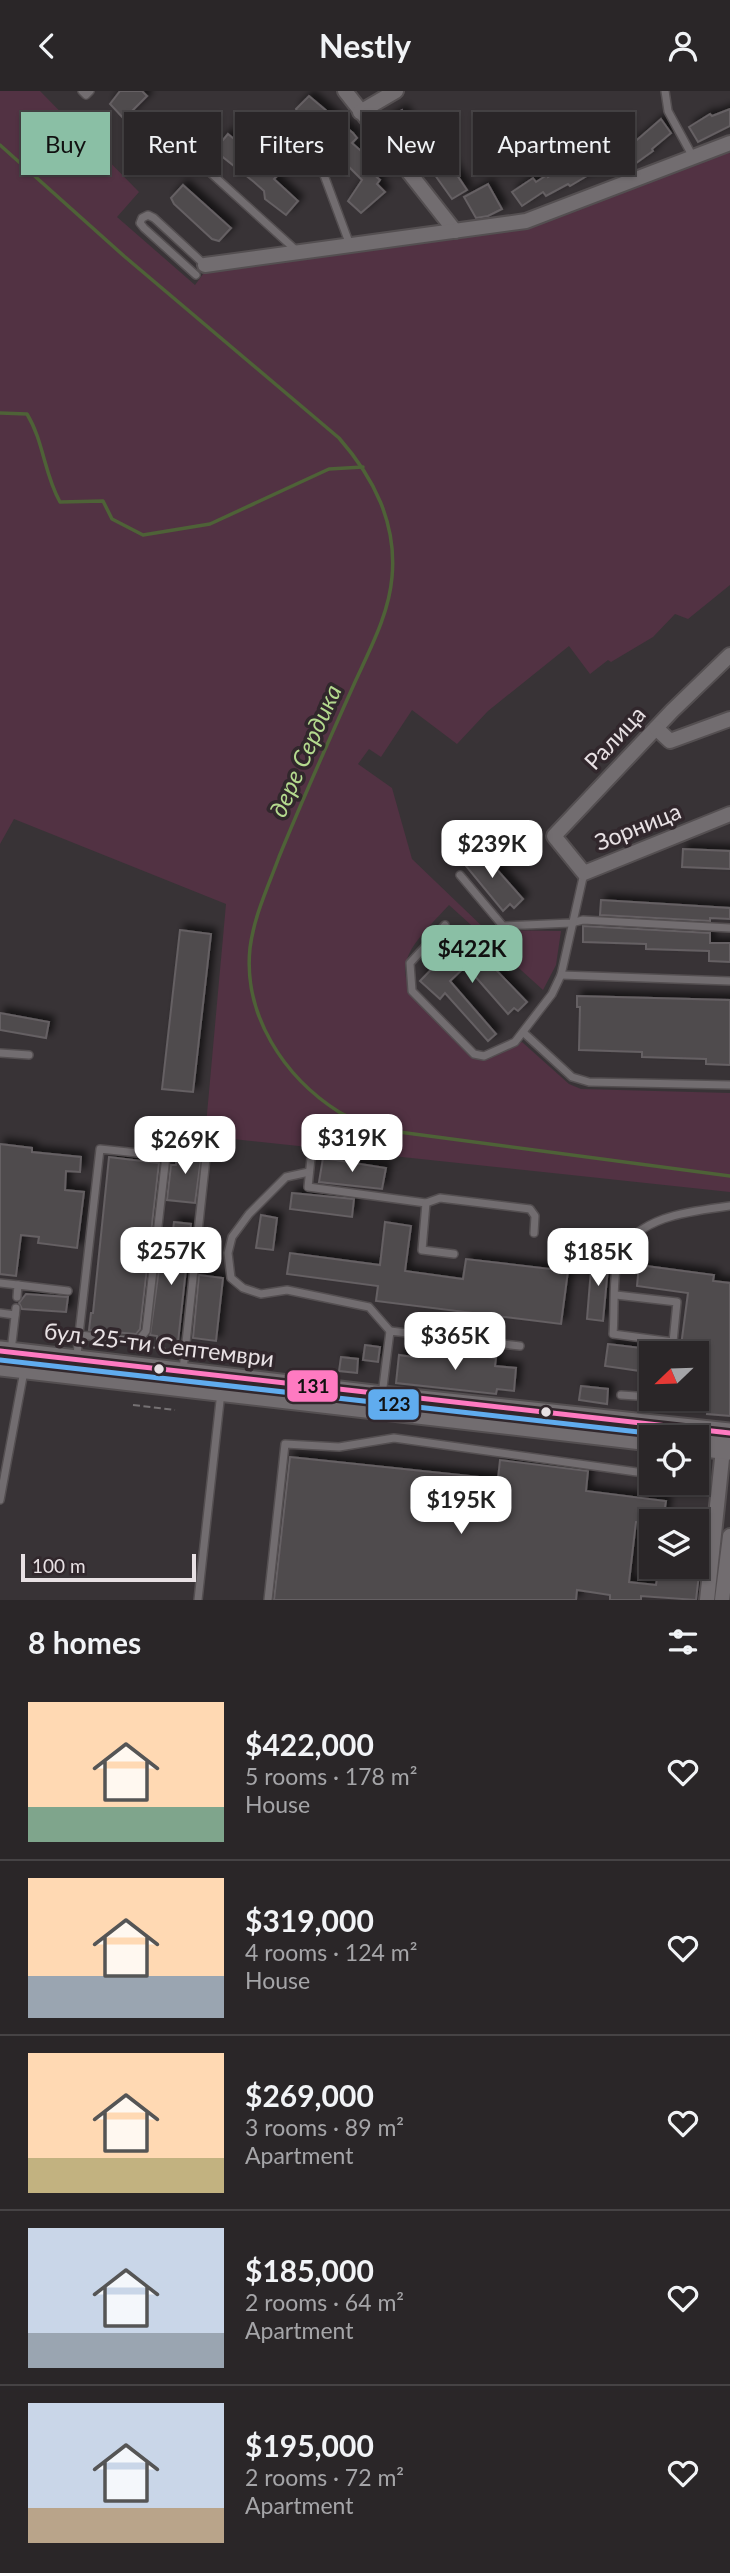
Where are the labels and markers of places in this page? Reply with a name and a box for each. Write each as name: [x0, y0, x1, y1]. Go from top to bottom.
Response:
pin: $239K: [443, 821, 541, 880]
pin: $422K: [423, 925, 521, 985]
pin: $319K: [303, 1115, 401, 1174]
pin: $269K: [136, 1117, 234, 1176]
pin: $257K: [122, 1227, 220, 1287]
pin: $185K: [549, 1229, 647, 1288]
pin: $365K: [406, 1313, 504, 1372]
unlabelled marker: [152, 1362, 166, 1376]
unlabelled marker: [539, 1405, 553, 1419]
pin: $195K: [412, 1477, 510, 1536]

